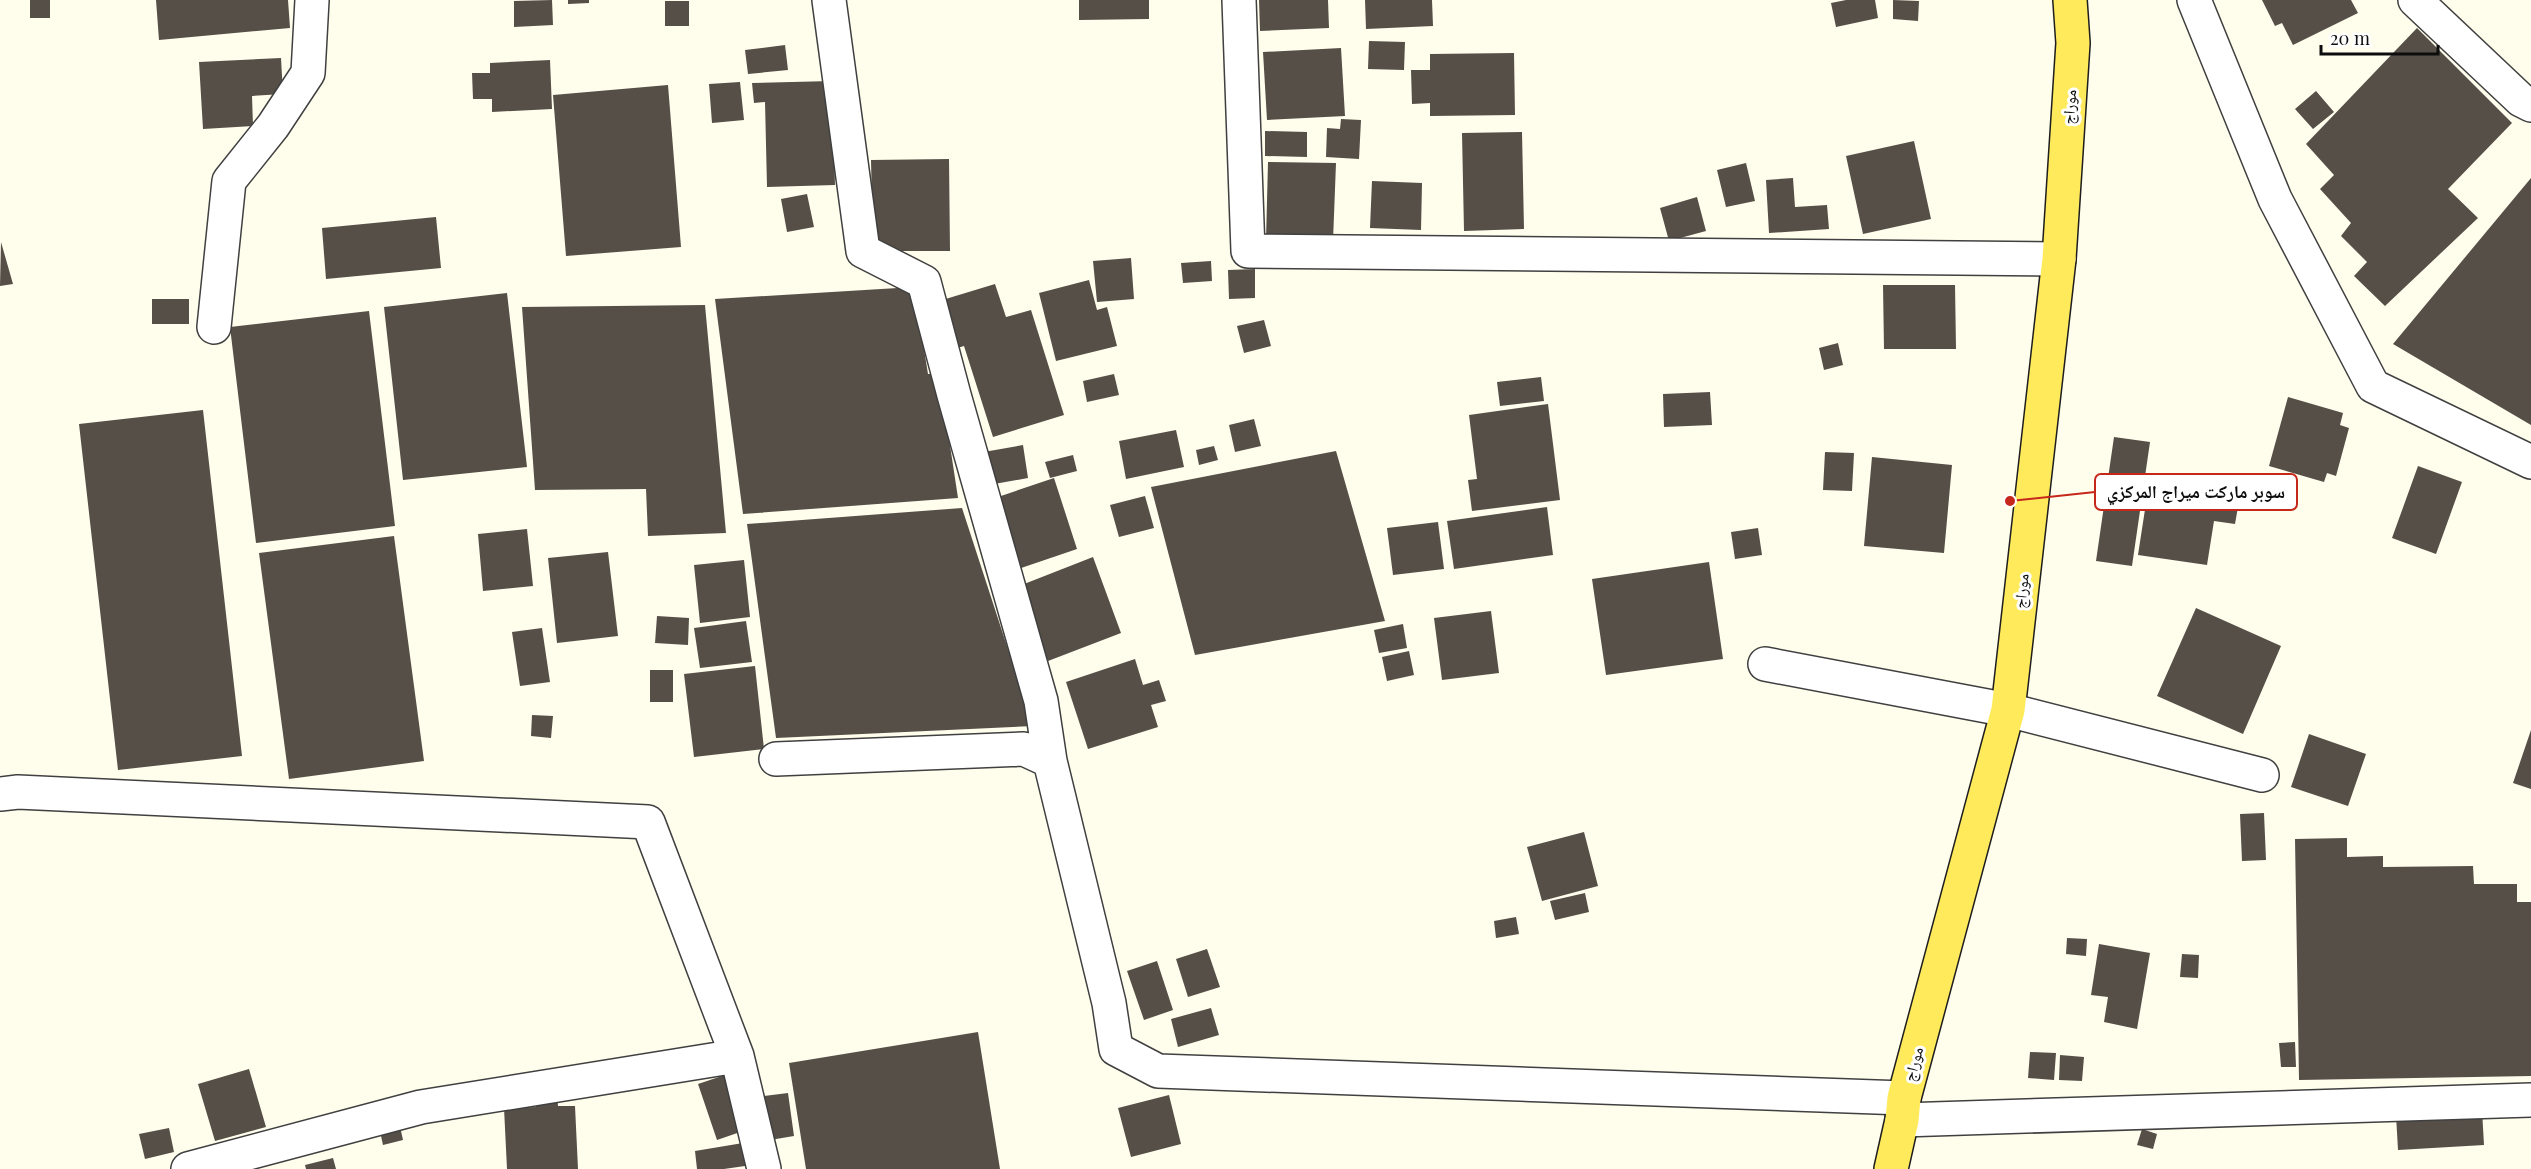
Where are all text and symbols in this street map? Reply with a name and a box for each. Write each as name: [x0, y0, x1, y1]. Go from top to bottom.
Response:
scale bar: [2321, 18, 2438, 56]
text: 20 m: [2330, 26, 2370, 50]
street label: موراج: [2057, 89, 2081, 125]
callout: سوبر ماركت ميراج المركزي: [2095, 474, 2297, 510]
text: سوبر ماركت ميراج المركزي: [2107, 479, 2285, 506]
street label: موراج: [2008, 572, 2034, 610]
street label: موراج: [1898, 1044, 1928, 1084]

